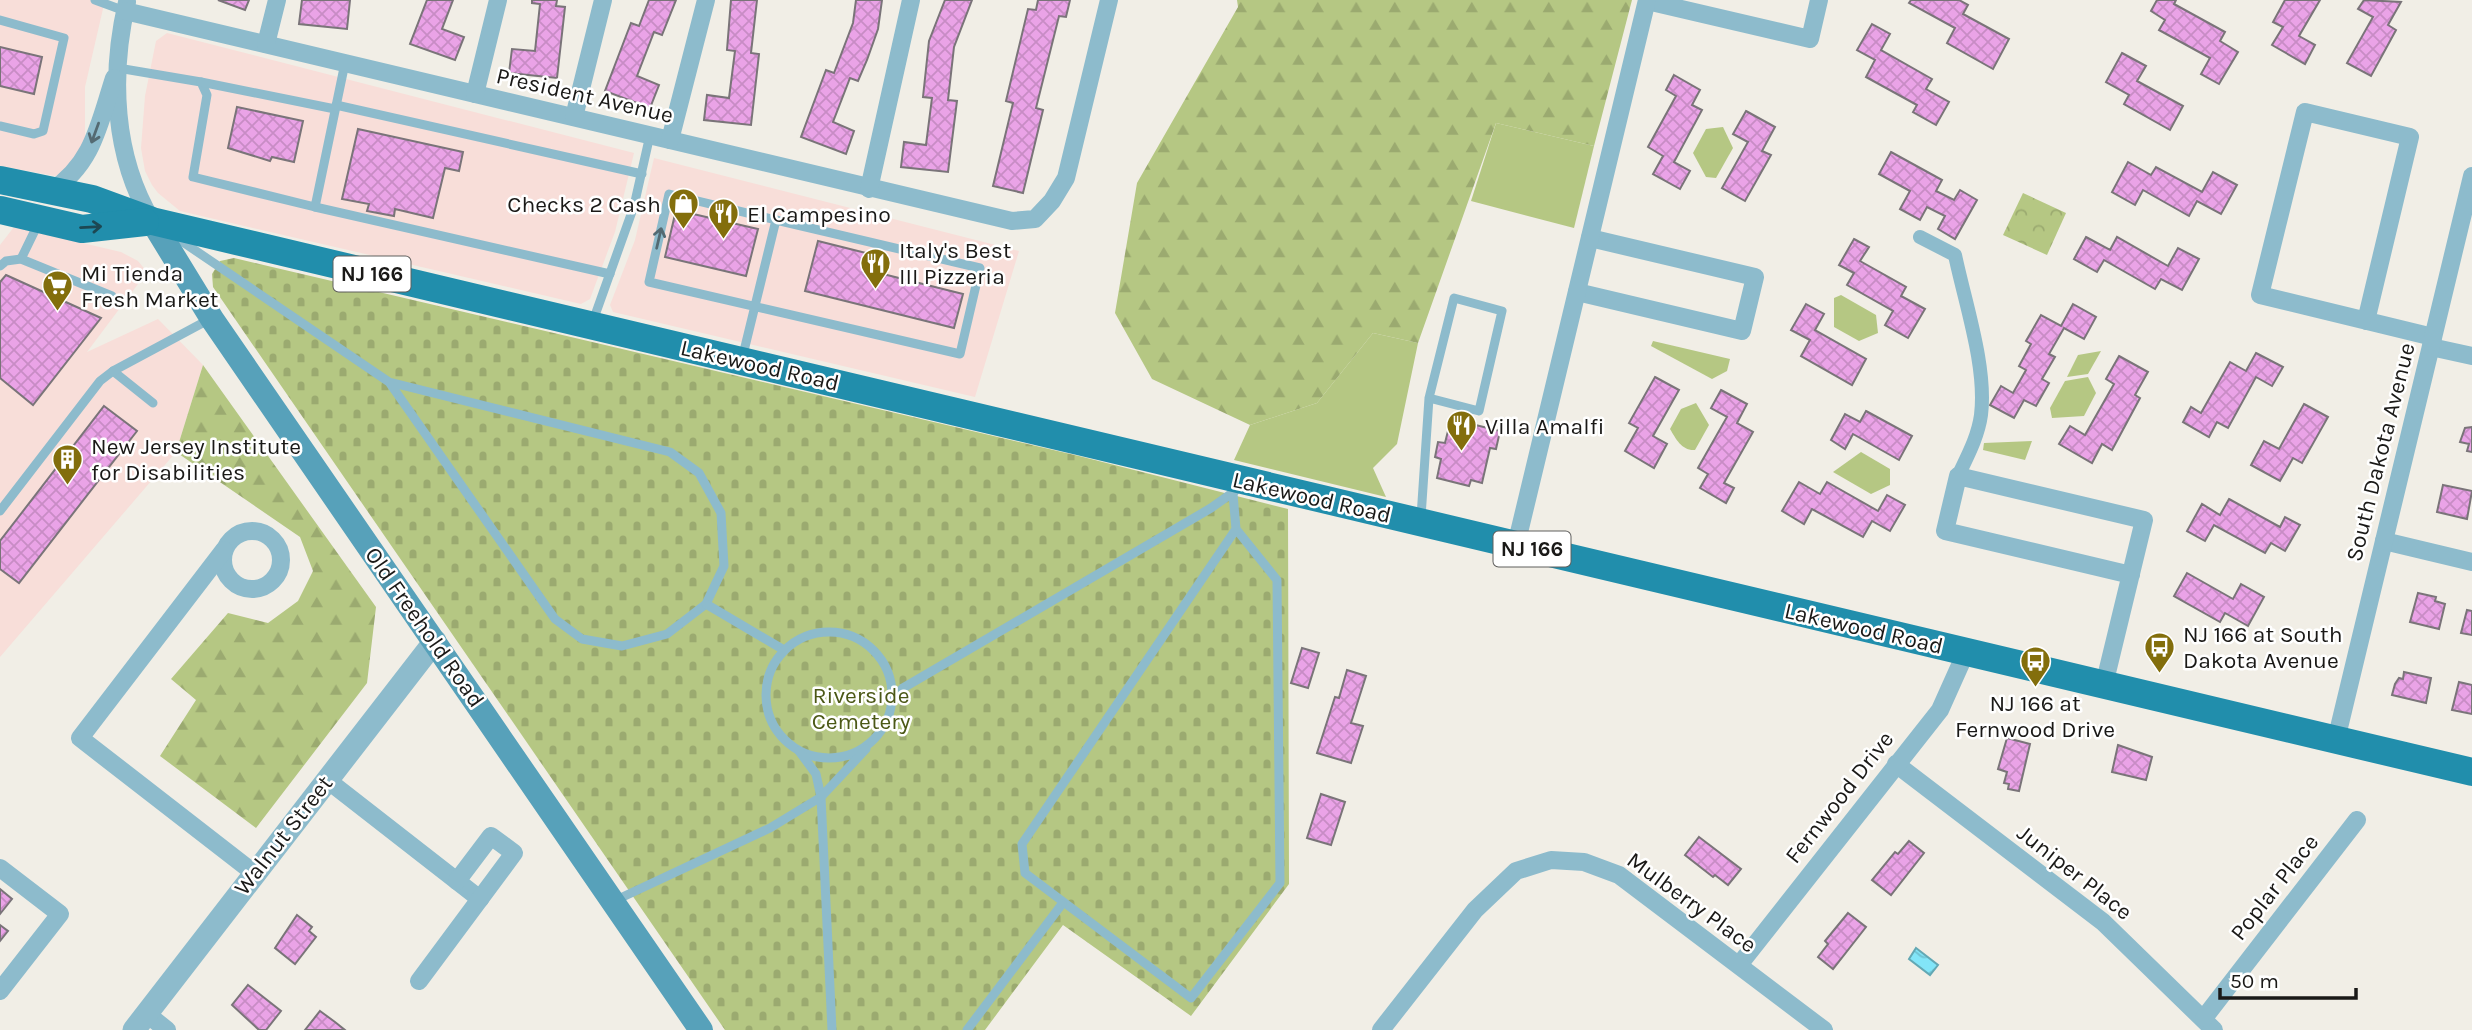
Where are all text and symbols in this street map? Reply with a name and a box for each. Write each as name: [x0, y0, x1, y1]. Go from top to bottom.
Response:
street label: President Avenue: [494, 62, 676, 129]
one-way arrow: [88, 121, 101, 143]
shop icon: Checks 2 Cash: [667, 187, 701, 231]
place label: Checks 2 Cash: [507, 191, 661, 218]
restaurant icon: El Campesino: [707, 197, 741, 241]
place label: El Campesino: [747, 201, 891, 228]
one-way arrow: [79, 221, 102, 234]
one-way arrow: [653, 227, 666, 250]
place label: Italy's Best III Pizzeria: [899, 237, 1012, 290]
restaurant icon: Italy's Best III Pizzeria: [859, 246, 893, 290]
road number: NJ 166: [334, 256, 410, 292]
place label: Mi Tienda Fresh Market: [81, 260, 219, 313]
supermarket icon: Mi Tienda Fresh Market: [41, 269, 75, 313]
street label: Lakewood Road: [678, 334, 842, 397]
street label: South Dakota Avenue: [2340, 340, 2421, 564]
restaurant icon: Villa Amalfi: [1445, 409, 1479, 453]
place label: Villa Amalfi: [1485, 413, 1604, 440]
place label: New Jersey Institute for Disabilities: [91, 433, 301, 486]
building icon: New Jersey Institute for Disabilities: [51, 442, 85, 486]
street label: Lakewood Road: [1230, 466, 1394, 529]
road number: NJ 166: [1494, 532, 1570, 566]
street label: Old Freehold Road: [359, 542, 490, 713]
street label: Lakewood Road: [1782, 597, 1946, 660]
place label: NJ 166 at South Dakota Avenue: [2183, 621, 2343, 674]
bus stop icon: NJ 166 at South Dakota Avenue: [2143, 630, 2177, 674]
bus stop icon: NJ 166 at Fernwood Drive: [2018, 645, 2052, 689]
park label: Riverside Cemetery: [812, 682, 911, 735]
place label: NJ 166 at Fernwood Drive: [1955, 690, 2115, 743]
street label: Fernwood Drive: [1779, 726, 1899, 869]
street label: Walnut Street: [228, 770, 339, 900]
street label: Juniper Place: [2012, 819, 2138, 926]
street label: Poplar Place: [2225, 829, 2324, 946]
street label: Mulberry Place: [1622, 846, 1762, 958]
scale bar: [2220, 956, 2356, 1000]
text: 50 m: [2230, 969, 2279, 993]

